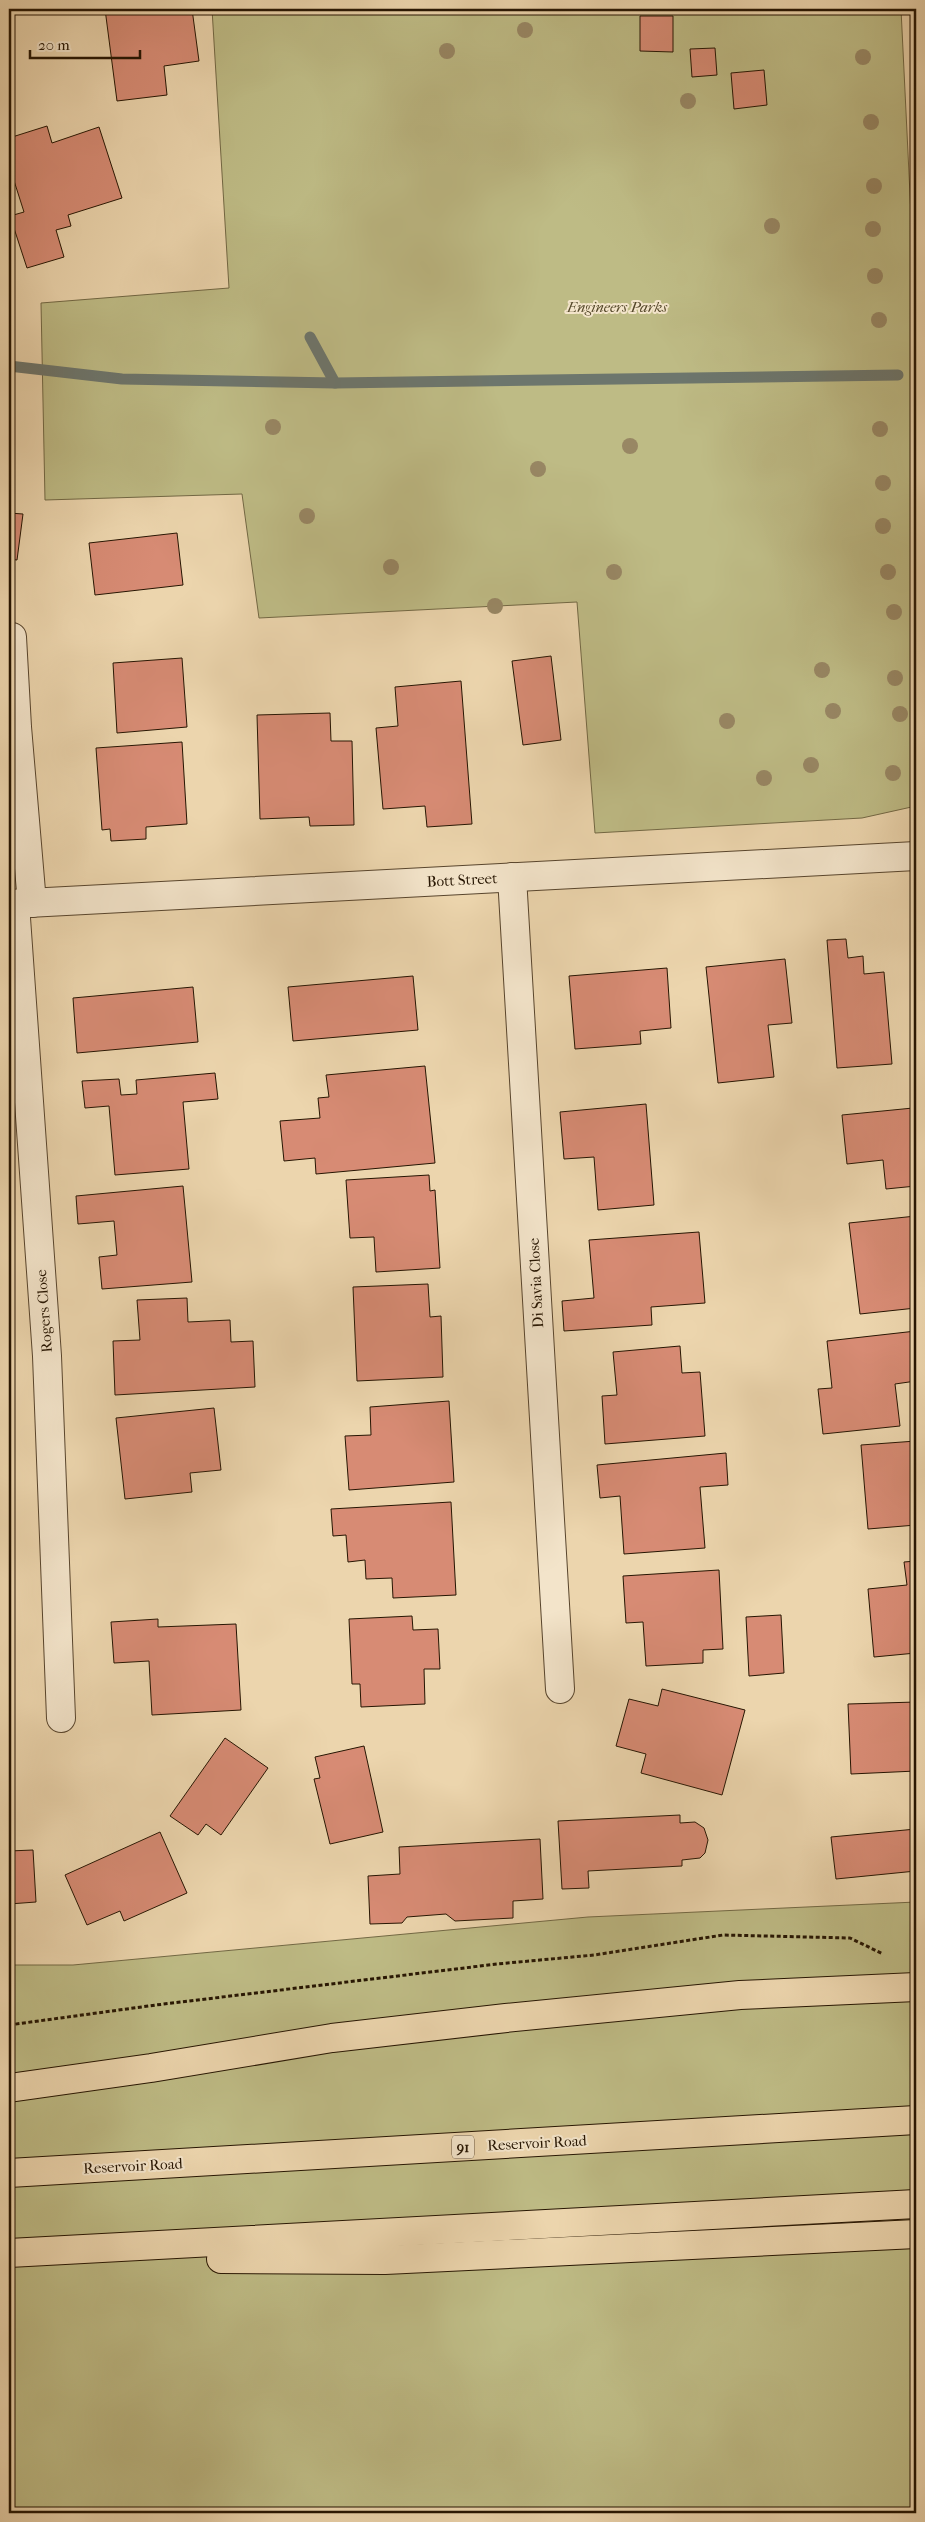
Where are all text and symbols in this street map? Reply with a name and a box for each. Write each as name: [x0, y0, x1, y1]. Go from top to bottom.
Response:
scale bar: [30, 28, 140, 60]
text: 20 m: [38, 36, 70, 54]
park label: Engineers Parks: [566, 298, 667, 316]
street label: Bott Street: [426, 869, 498, 891]
street label: Di Savia Close: [525, 1237, 547, 1329]
street label: Rogers Close: [32, 1268, 56, 1353]
street label: Reservoir Road: [487, 2131, 588, 2155]
road number: 91: [452, 2136, 474, 2158]
street label: Reservoir Road: [83, 2154, 184, 2178]

